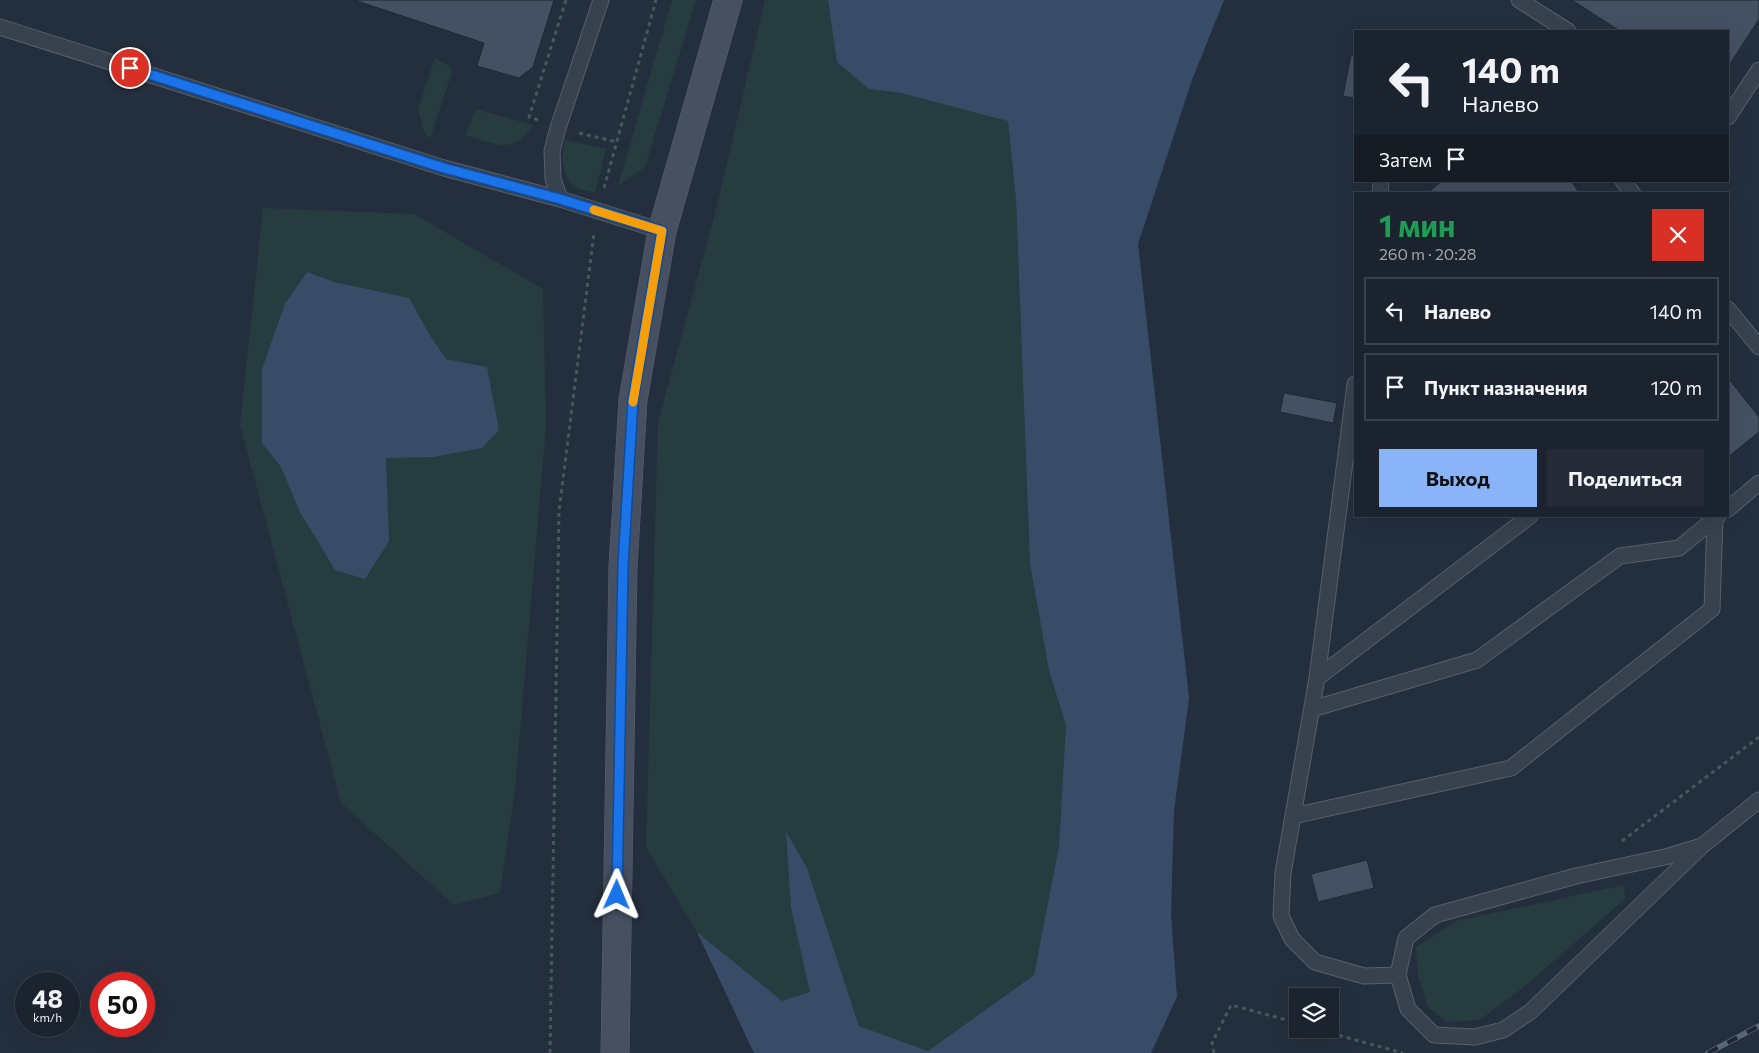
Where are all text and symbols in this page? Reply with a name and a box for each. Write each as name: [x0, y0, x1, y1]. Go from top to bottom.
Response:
pin: [109, 47, 151, 89]
text: 140 m: [1462, 47, 1560, 90]
icon: left: [1379, 50, 1444, 115]
icon: arrive: [116, 54, 144, 82]
text: Налево: [1462, 90, 1539, 117]
icon: arrive: [1442, 145, 1470, 173]
text: Затем: [1379, 148, 1432, 171]
text: 1 мин: [1379, 206, 1455, 243]
button: close: [1652, 209, 1704, 261]
text: 260 m · 20:28: [1379, 244, 1477, 263]
icon: left: [1381, 297, 1409, 325]
text: Налево: [1424, 300, 1491, 323]
text: 140 m: [1650, 300, 1702, 323]
icon: arrive: [1381, 373, 1409, 401]
text: Пункт назначения: [1424, 376, 1587, 399]
text: 120 m: [1651, 376, 1702, 399]
button: Выход: [1379, 449, 1537, 507]
button: Поделиться: [1547, 449, 1704, 507]
position arrow: [590, 868, 642, 920]
speed limit sign: 50: [90, 972, 155, 1037]
text: 48: [32, 983, 63, 1013]
map controls: [1289, 988, 1339, 1038]
button: layers: [1289, 988, 1339, 1038]
text: km/h: [33, 1010, 62, 1024]

